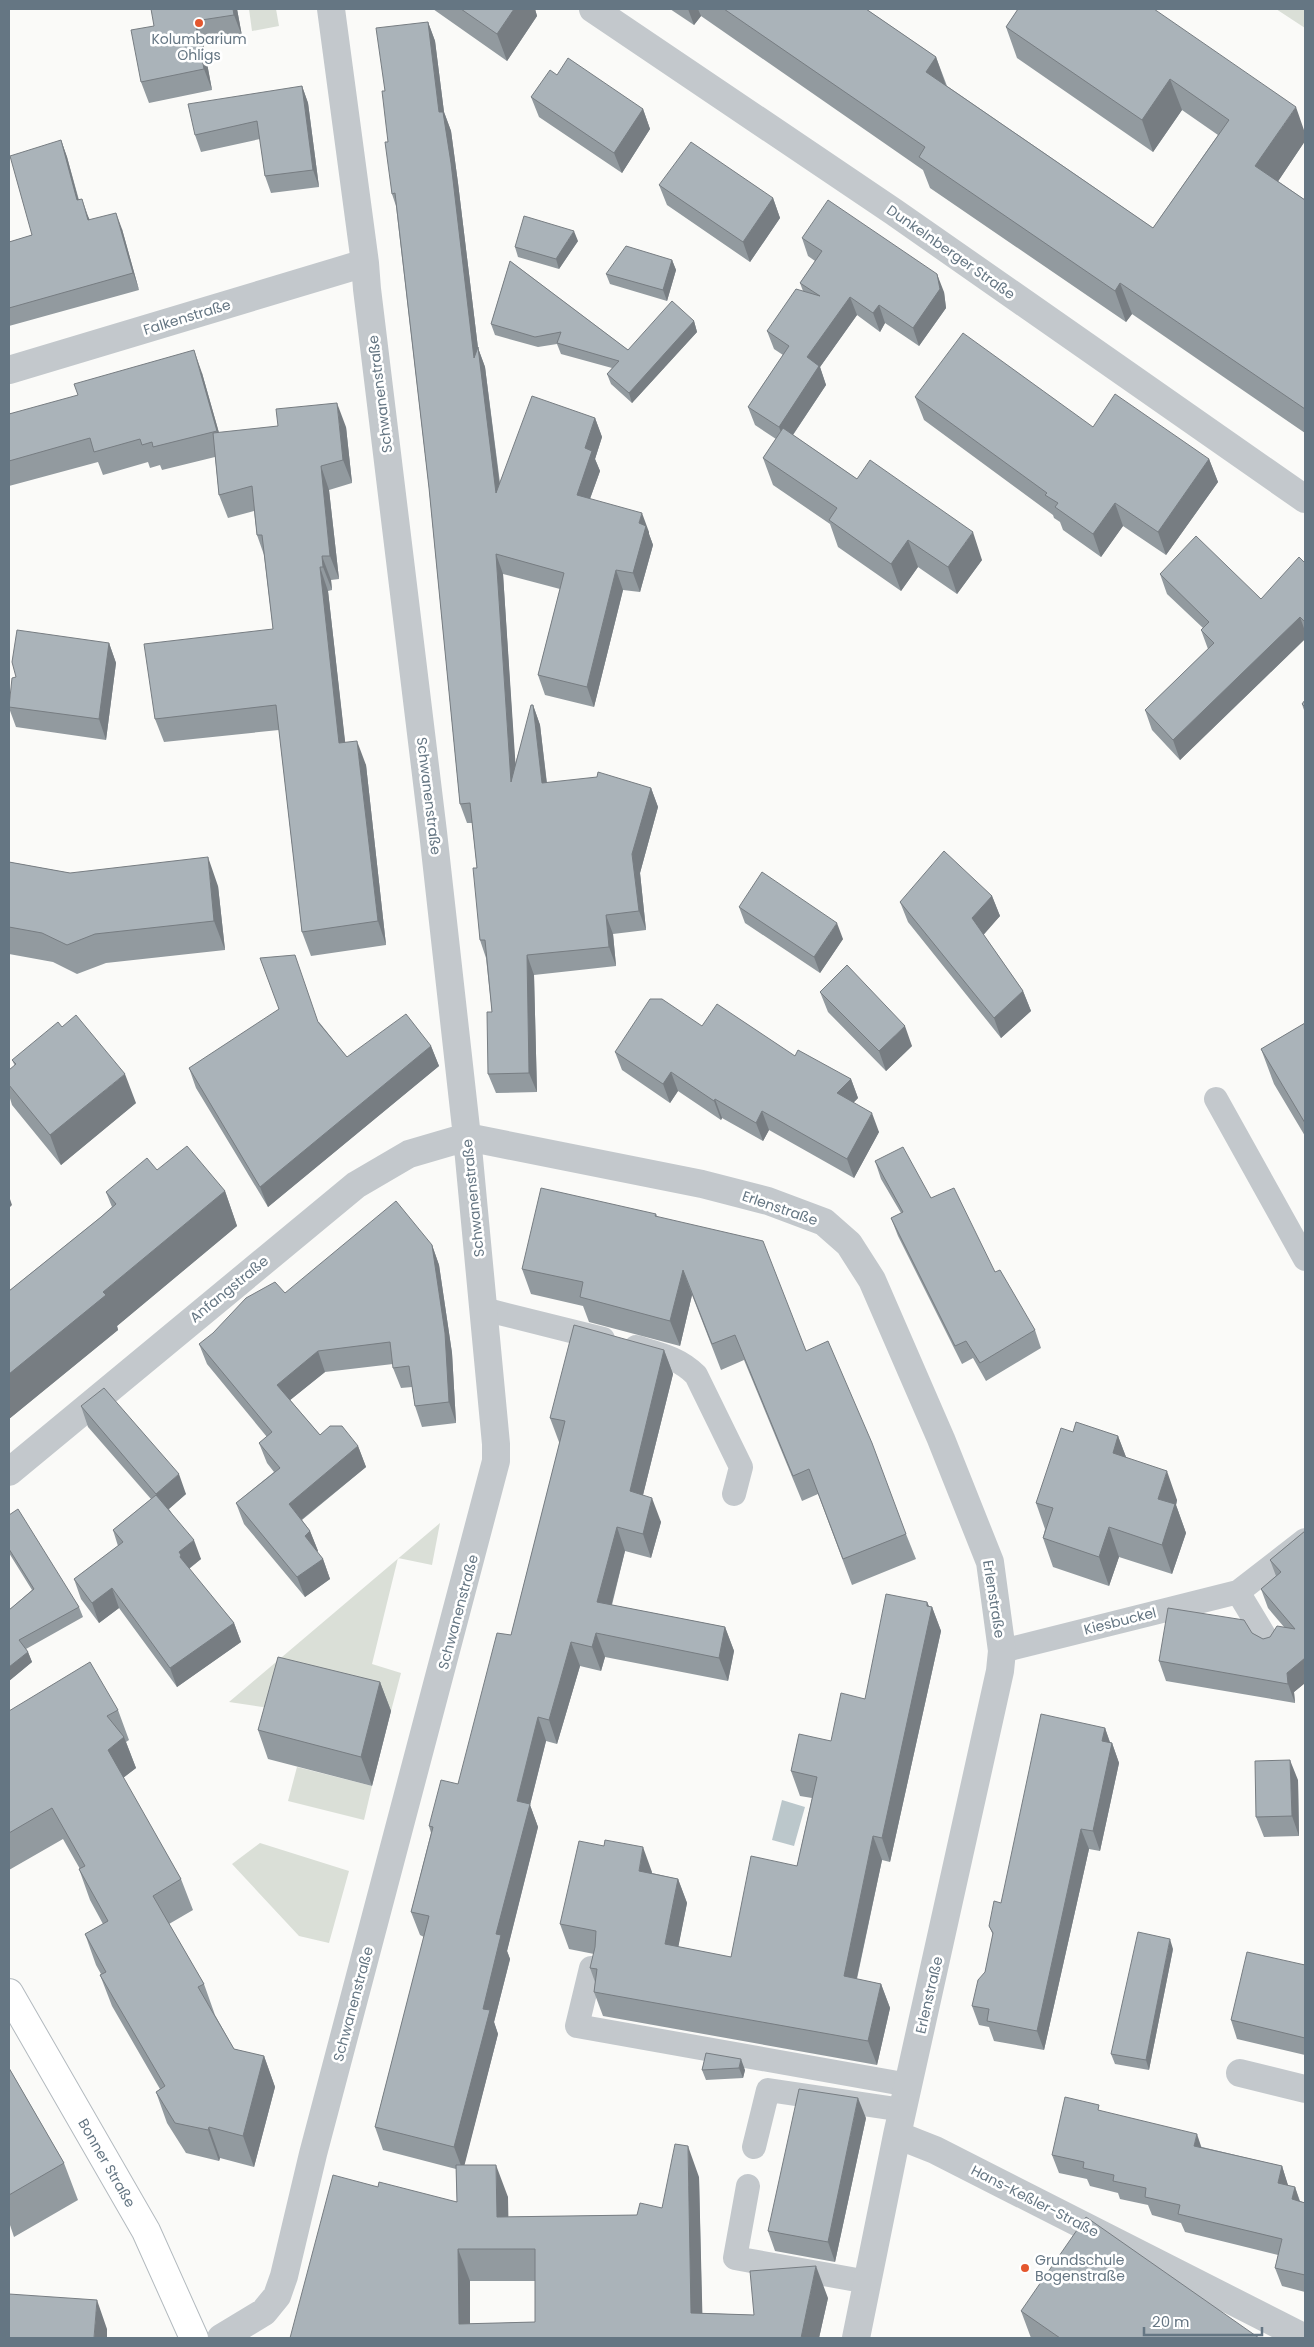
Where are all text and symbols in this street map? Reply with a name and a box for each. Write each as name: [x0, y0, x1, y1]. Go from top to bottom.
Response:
marker: Kolumbarium Ohligs: [193, 17, 205, 29]
place label: Kolumbarium Ohligs: [151, 29, 247, 65]
street label: Dunkelnberger Straße: [883, 200, 1020, 304]
street label: Falkenstraße: [141, 294, 233, 340]
street label: Schwanenstraße: [363, 334, 397, 454]
street label: Schwanenstraße: [412, 736, 446, 856]
street label: Schwanenstraße: [457, 1138, 489, 1258]
street label: Erlenstraße: [739, 1186, 821, 1230]
street label: Anfangstraße: [185, 1251, 273, 1327]
street label: Schwanenstraße: [433, 1552, 483, 1672]
street label: Erlenstraße: [978, 1559, 1010, 1640]
street label: Kiesbuckel: [1082, 1602, 1158, 1640]
street label: Schwanenstraße: [328, 1944, 378, 2064]
street label: Erlenstraße: [910, 1954, 948, 2036]
street label: Bonner Straße: [73, 2115, 140, 2211]
street label: Hans-Keßler-Straße: [968, 2160, 1103, 2242]
place label: Grundschule Bogenstraße: [1035, 2250, 1125, 2286]
marker: Grundschule Bogenstraße: [1019, 2262, 1031, 2274]
scale bar: [1144, 2304, 1262, 2336]
text: 20 m: [1152, 2311, 1190, 2332]

